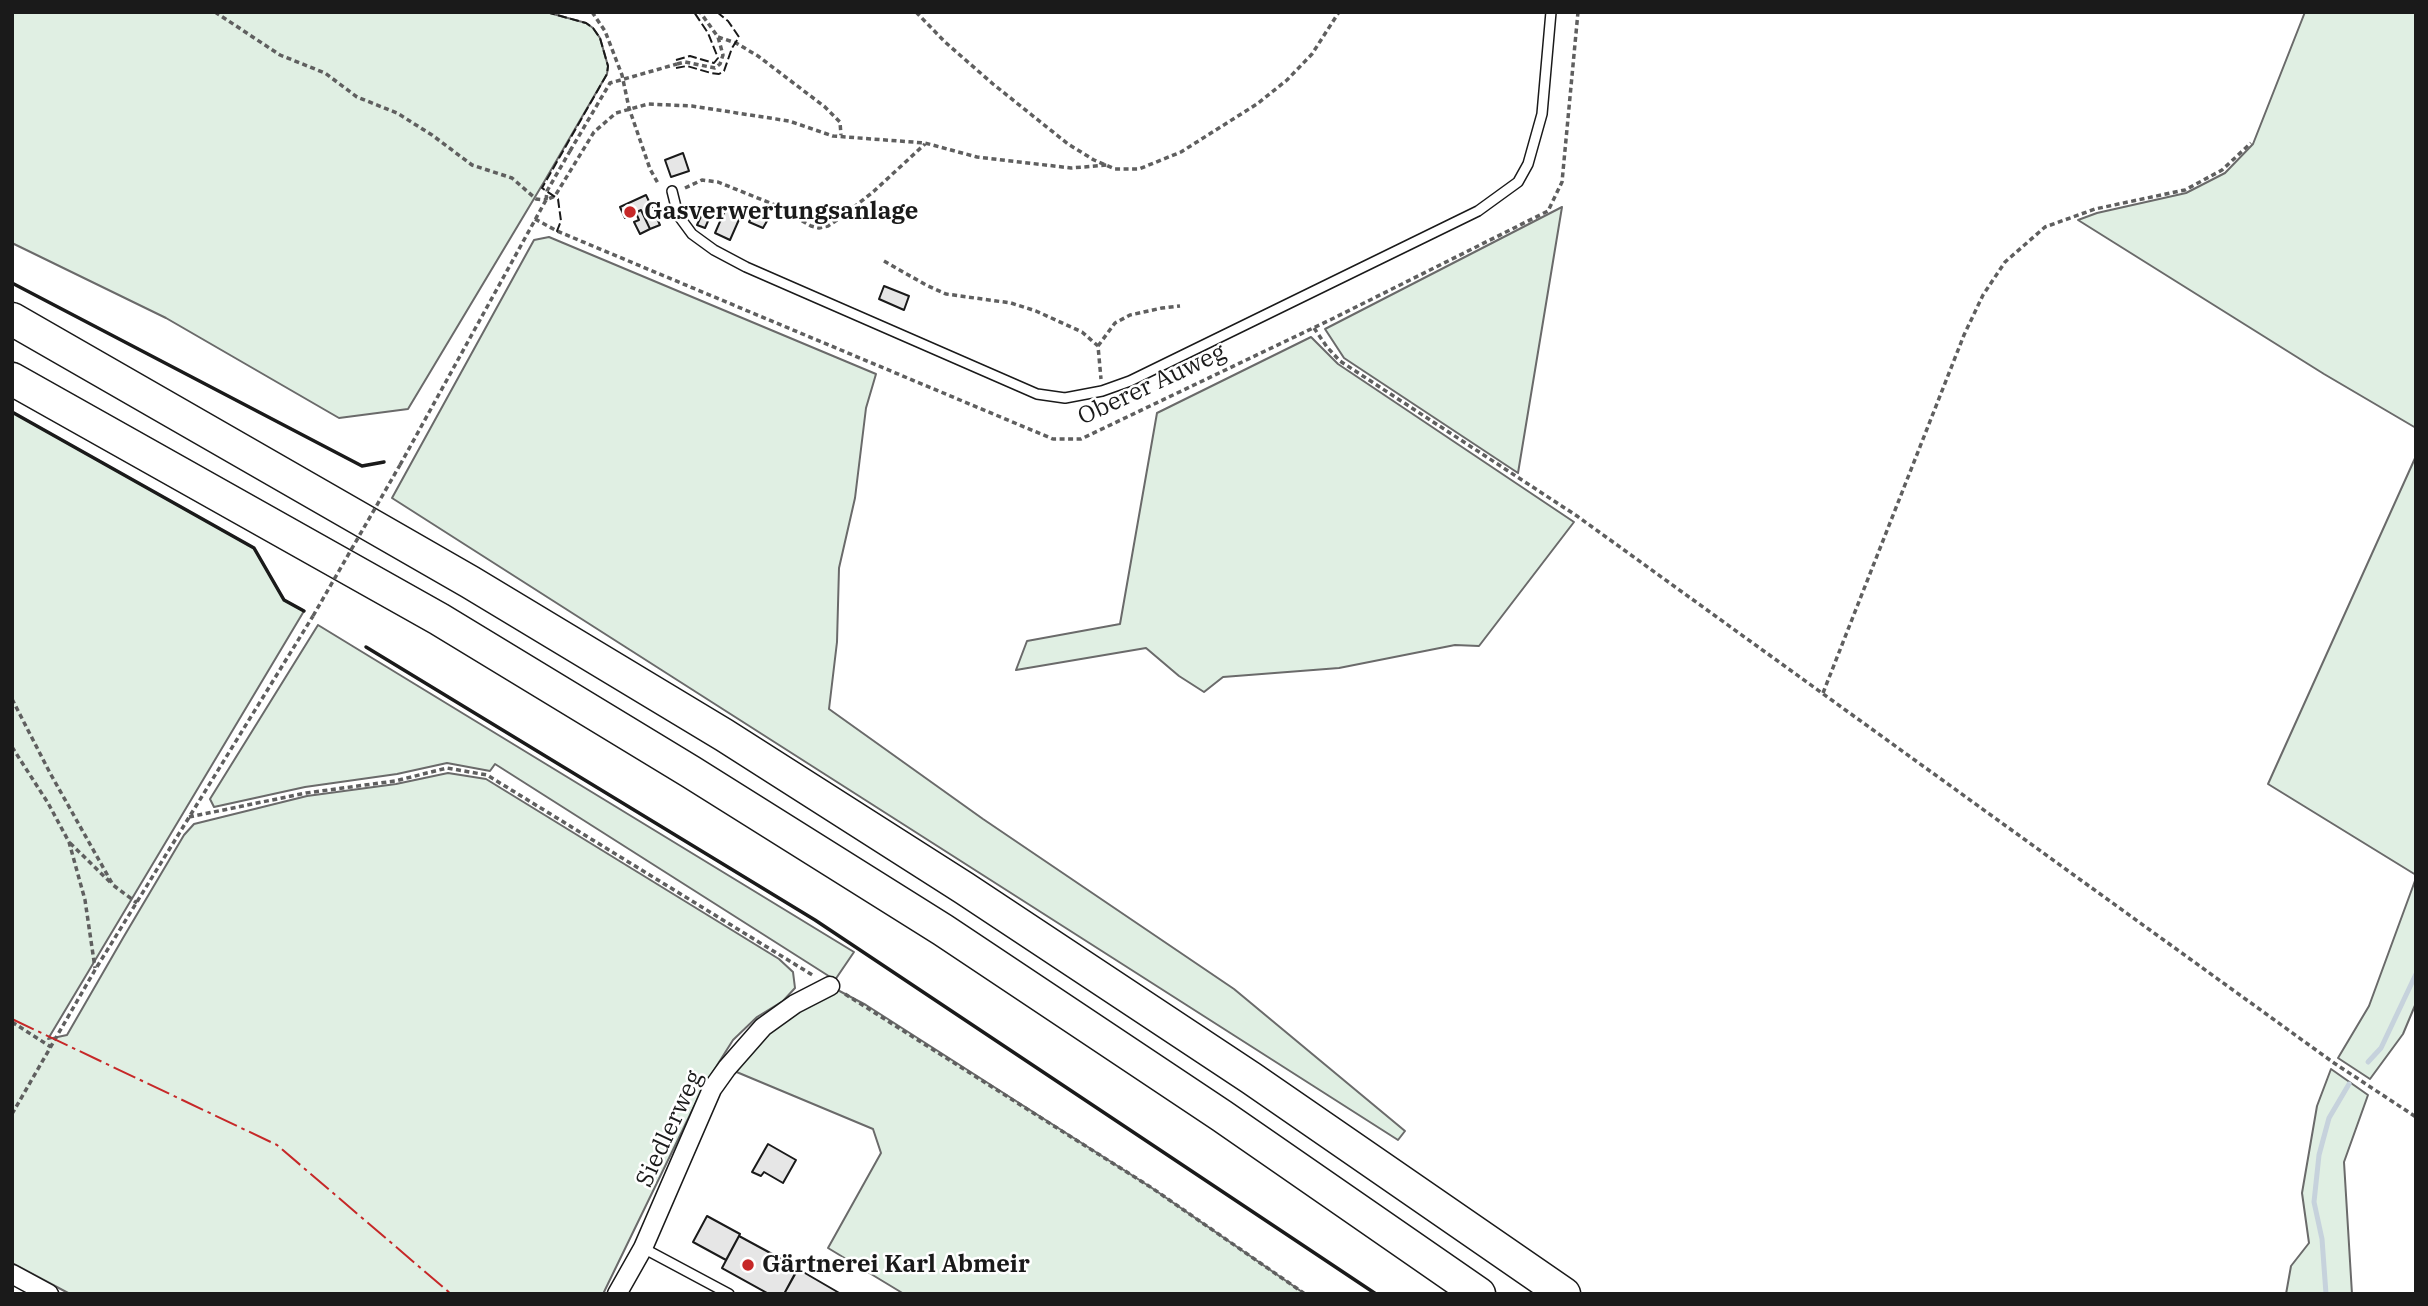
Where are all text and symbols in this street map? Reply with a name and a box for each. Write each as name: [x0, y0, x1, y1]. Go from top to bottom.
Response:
place label: Gasverwertungsanlage: [644, 198, 918, 226]
marker: Gasverwertungsanlage: [622, 204, 638, 220]
street label: Oberer Auweg: [1074, 338, 1230, 432]
street label: Siedlerweg: [630, 1066, 710, 1192]
place label: Gärtnerei Karl Abmeir: [762, 1251, 1030, 1279]
marker: Gärtnerei Karl Abmeir: [740, 1257, 756, 1273]

